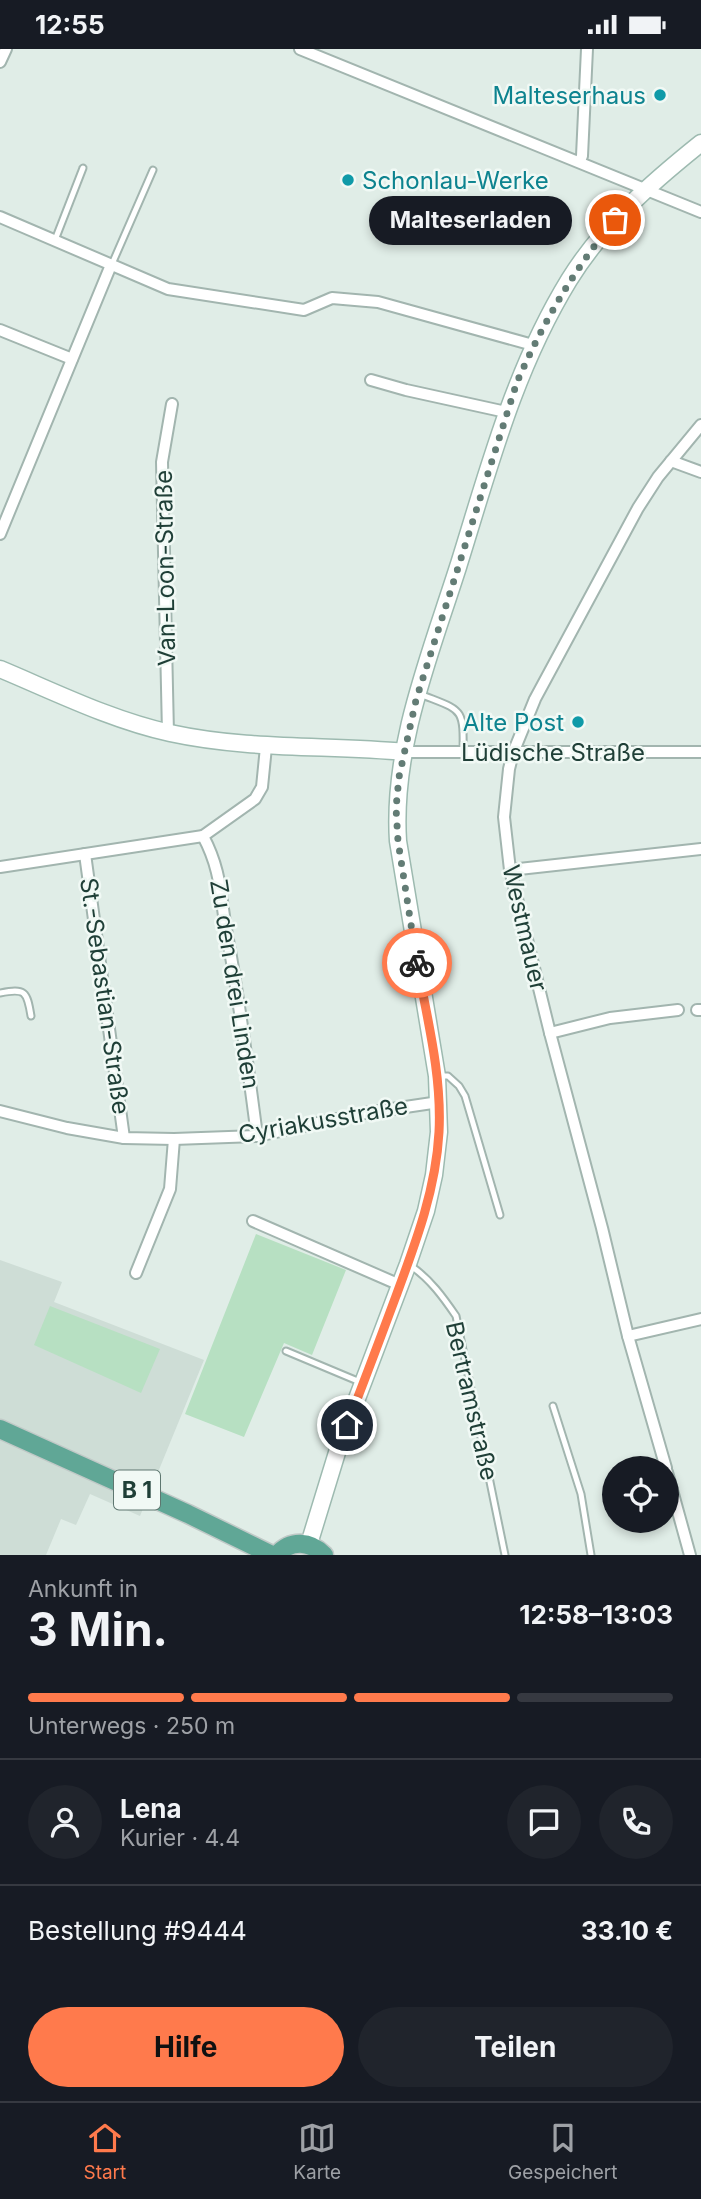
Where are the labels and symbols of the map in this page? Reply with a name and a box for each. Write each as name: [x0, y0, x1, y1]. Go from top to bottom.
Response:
place label: Malteserhaus: [492, 81, 646, 110]
marker: Malteserhaus: [652, 87, 668, 103]
place label: Schonlau-Werke: [362, 166, 549, 195]
marker: Schonlau-Werke: [340, 172, 356, 188]
pin: [585, 190, 645, 250]
callout: Malteserladen: [370, 195, 573, 245]
street label: Van-Loon-Straße: [149, 470, 181, 666]
place label: Alte Post: [463, 708, 564, 737]
marker: Alte Post: [570, 714, 586, 730]
street label: Lüdische Straße: [461, 738, 645, 767]
street label: Westmauer: [496, 862, 554, 994]
street label: St.-Sebastian-Straße: [74, 876, 136, 1116]
street label: Zu den drei Linden: [204, 877, 266, 1091]
courier: [382, 928, 452, 998]
street label: Cyriakusstraße: [236, 1091, 410, 1149]
street label: Bertramstraße: [440, 1319, 504, 1483]
pin: [317, 1395, 377, 1455]
road number: B 1: [114, 1471, 160, 1509]

